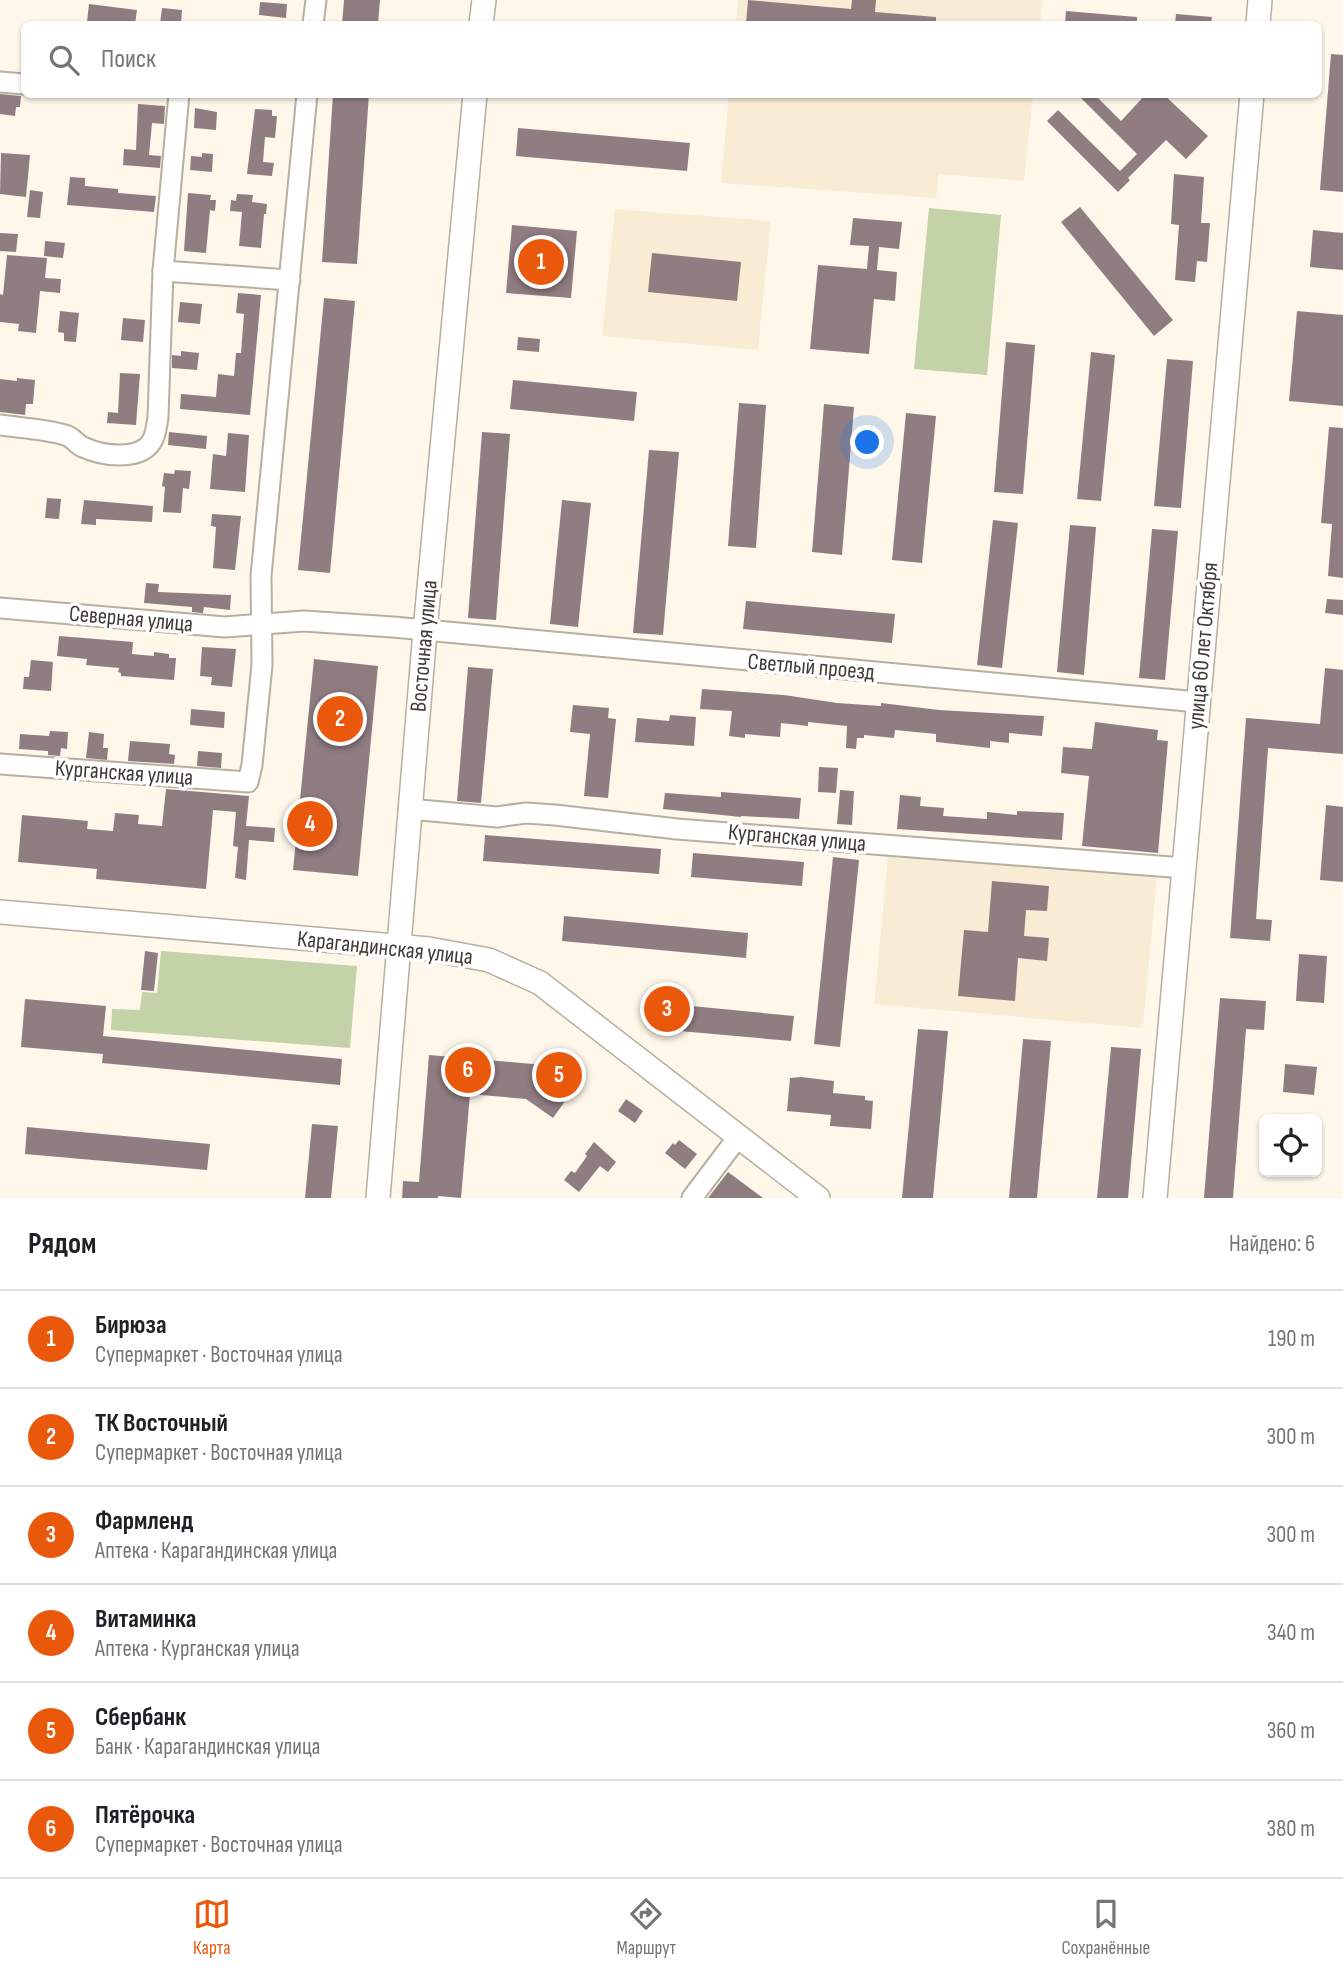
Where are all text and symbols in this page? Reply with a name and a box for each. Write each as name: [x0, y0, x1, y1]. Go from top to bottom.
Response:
search box: [21, 21, 1322, 98]
icon: search: [45, 41, 83, 79]
text: Поиск: [101, 44, 156, 75]
pin: 1: [518, 236, 564, 288]
your location: [850, 425, 884, 459]
street label: улица 60 лет Октября: [1182, 561, 1224, 731]
street label: Восточная улица: [404, 579, 444, 713]
street label: Северная улица: [68, 600, 194, 638]
street label: Светлый проезд: [747, 648, 876, 687]
pin: 2: [317, 693, 363, 745]
street label: Курганская улица: [54, 754, 194, 792]
pin: 4: [287, 798, 333, 850]
street label: Курганская улица: [727, 818, 867, 858]
street label: Карагандинская улица: [296, 925, 474, 971]
pin: 3: [644, 983, 690, 1035]
pin: 6: [445, 1044, 491, 1096]
pin: 5: [536, 1049, 582, 1101]
map controls: [1259, 1114, 1322, 1177]
button: locate: [1259, 1114, 1322, 1177]
text: Рядом: [28, 1226, 96, 1262]
text: Найдено: 6: [1229, 1230, 1315, 1258]
text: Бирюза: [95, 1310, 167, 1341]
text: 1: [46, 1325, 56, 1353]
text: 190 m: [1268, 1325, 1315, 1353]
text: Супермаркет · Восточная улица: [95, 1341, 343, 1369]
text: ТК Восточный: [95, 1408, 228, 1439]
text: 2: [46, 1423, 56, 1451]
text: 300 m: [1266, 1423, 1315, 1451]
text: Супермаркет · Восточная улица: [95, 1439, 343, 1467]
text: Фармленд: [95, 1506, 193, 1537]
text: 3: [46, 1521, 56, 1549]
text: 300 m: [1266, 1521, 1315, 1549]
text: Аптека · Карагандинская улица: [95, 1537, 337, 1565]
text: Витаминка: [95, 1604, 197, 1635]
text: 4: [46, 1619, 56, 1647]
text: 340 m: [1267, 1619, 1315, 1647]
text: Аптека · Курганская улица: [95, 1635, 300, 1663]
text: Сбербанк: [95, 1702, 186, 1733]
text: 5: [46, 1717, 56, 1745]
text: 360 m: [1267, 1717, 1315, 1745]
text: Банк · Карагандинская улица: [95, 1733, 320, 1761]
text: Пятёрочка: [95, 1800, 195, 1831]
text: 6: [46, 1815, 56, 1843]
text: 380 m: [1267, 1815, 1315, 1843]
text: Супермаркет · Восточная улица: [95, 1831, 343, 1859]
tab: Карта: [193, 1895, 231, 1960]
tab: Маршрут: [616, 1895, 676, 1960]
tab: Сохранённые: [1062, 1895, 1150, 1960]

